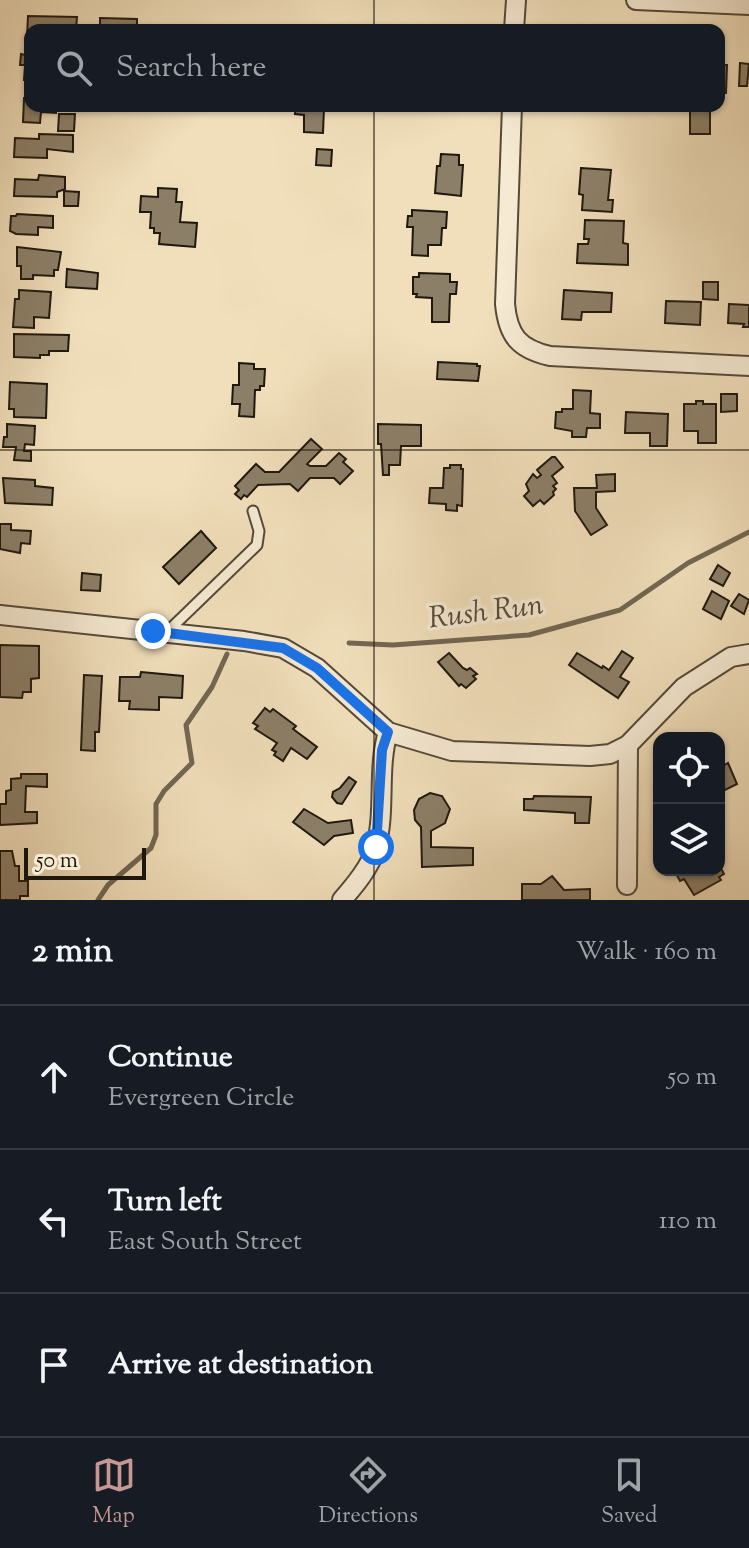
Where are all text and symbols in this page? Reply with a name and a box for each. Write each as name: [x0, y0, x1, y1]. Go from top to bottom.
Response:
search box: [24, 24, 725, 112]
icon: search: [52, 46, 96, 90]
text: Search here: [116, 47, 266, 90]
water label: Rush Run: [426, 585, 546, 641]
route end: [135, 613, 171, 649]
map controls: [653, 732, 725, 876]
button: locate: [653, 732, 725, 804]
button: layers: [653, 804, 725, 876]
route start: [358, 829, 394, 865]
scale bar: [24, 844, 146, 880]
text: 50 m: [36, 846, 78, 878]
text: 2 min: [32, 928, 113, 977]
text: Walk · 160 m: [576, 934, 717, 971]
text: Continue: [108, 1037, 233, 1080]
icon: ahead: [32, 1055, 76, 1099]
text: 50 m: [667, 1059, 717, 1096]
text: Evergreen Circle: [108, 1080, 294, 1117]
text: Turn left: [108, 1181, 222, 1224]
icon: left: [32, 1199, 76, 1243]
text: 110 m: [659, 1203, 717, 1240]
text: East South Street: [108, 1224, 302, 1261]
icon: arrive: [32, 1343, 76, 1387]
text: Arrive at destination: [108, 1344, 373, 1387]
tab: Map: [92, 1453, 136, 1533]
tab: Directions: [319, 1453, 418, 1533]
tab: Saved: [601, 1453, 657, 1533]

